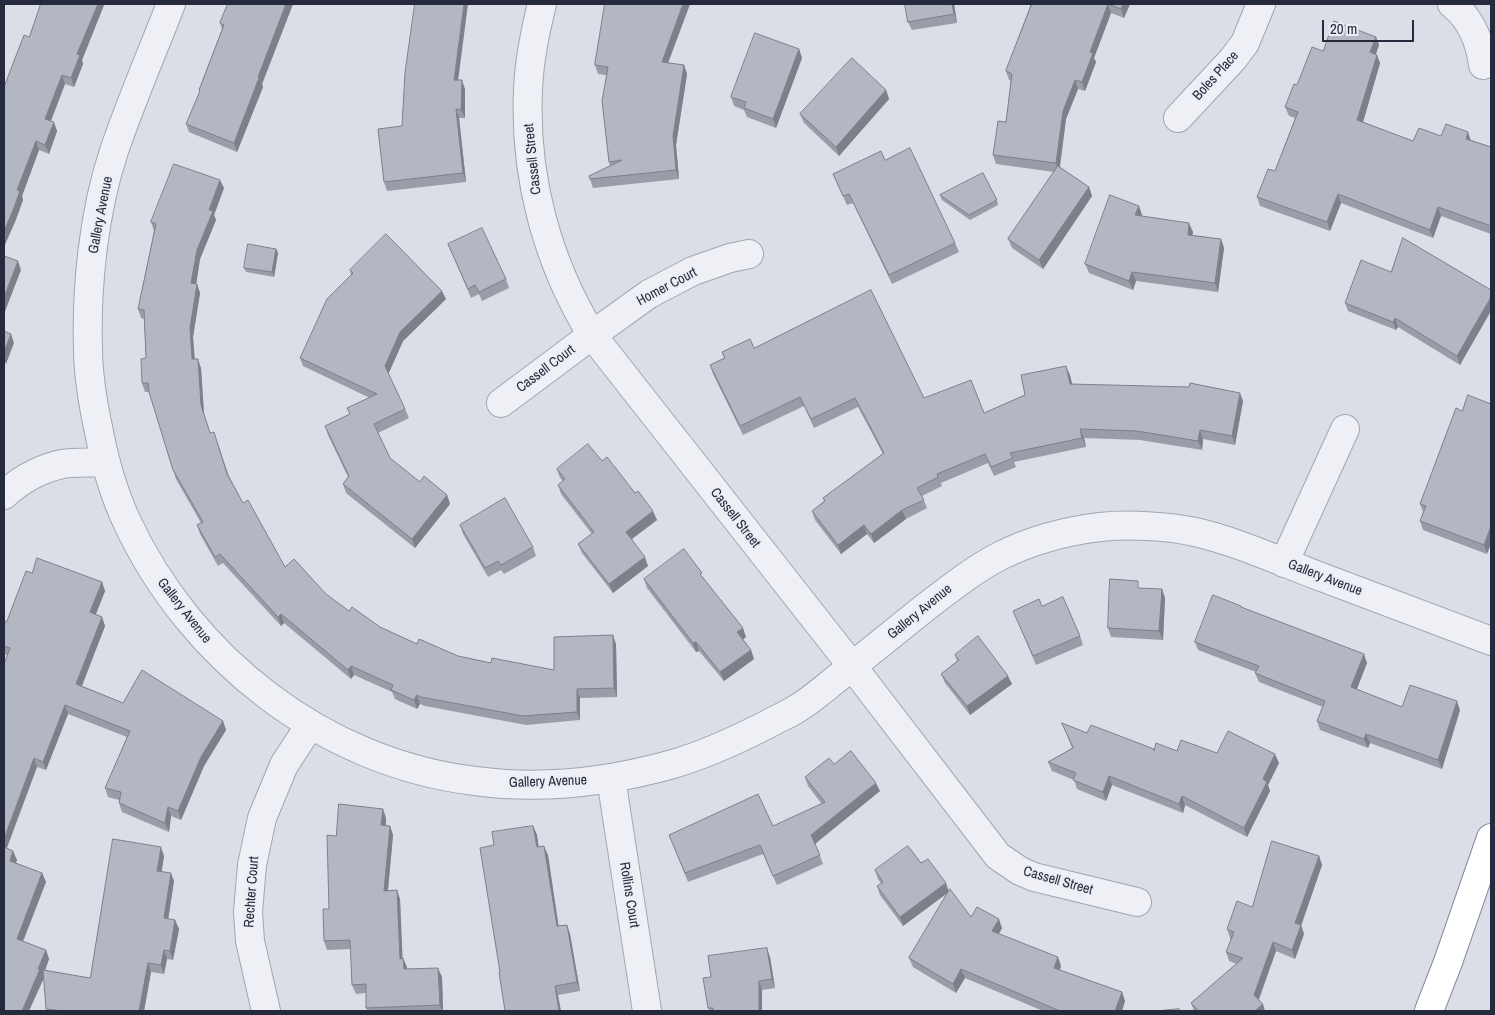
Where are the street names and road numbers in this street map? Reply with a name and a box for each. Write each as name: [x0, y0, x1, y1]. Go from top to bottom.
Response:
street label: Boles Place: [1189, 48, 1243, 104]
street label: Cassell Street: [521, 123, 545, 195]
street label: Gallery Avenue: [85, 175, 117, 255]
street label: Homer Court: [634, 264, 700, 310]
street label: Cassell Court: [513, 342, 579, 396]
street label: Cassell Street: [706, 485, 764, 551]
street label: Gallery Avenue: [1285, 556, 1365, 600]
street label: Gallery Avenue: [153, 575, 215, 647]
street label: Gallery Avenue: [884, 581, 956, 643]
street label: Gallery Avenue: [509, 772, 587, 792]
street label: Rechter Court: [241, 856, 263, 928]
street label: Rollins Court: [616, 861, 642, 929]
street label: Cassell Street: [1021, 863, 1095, 899]

